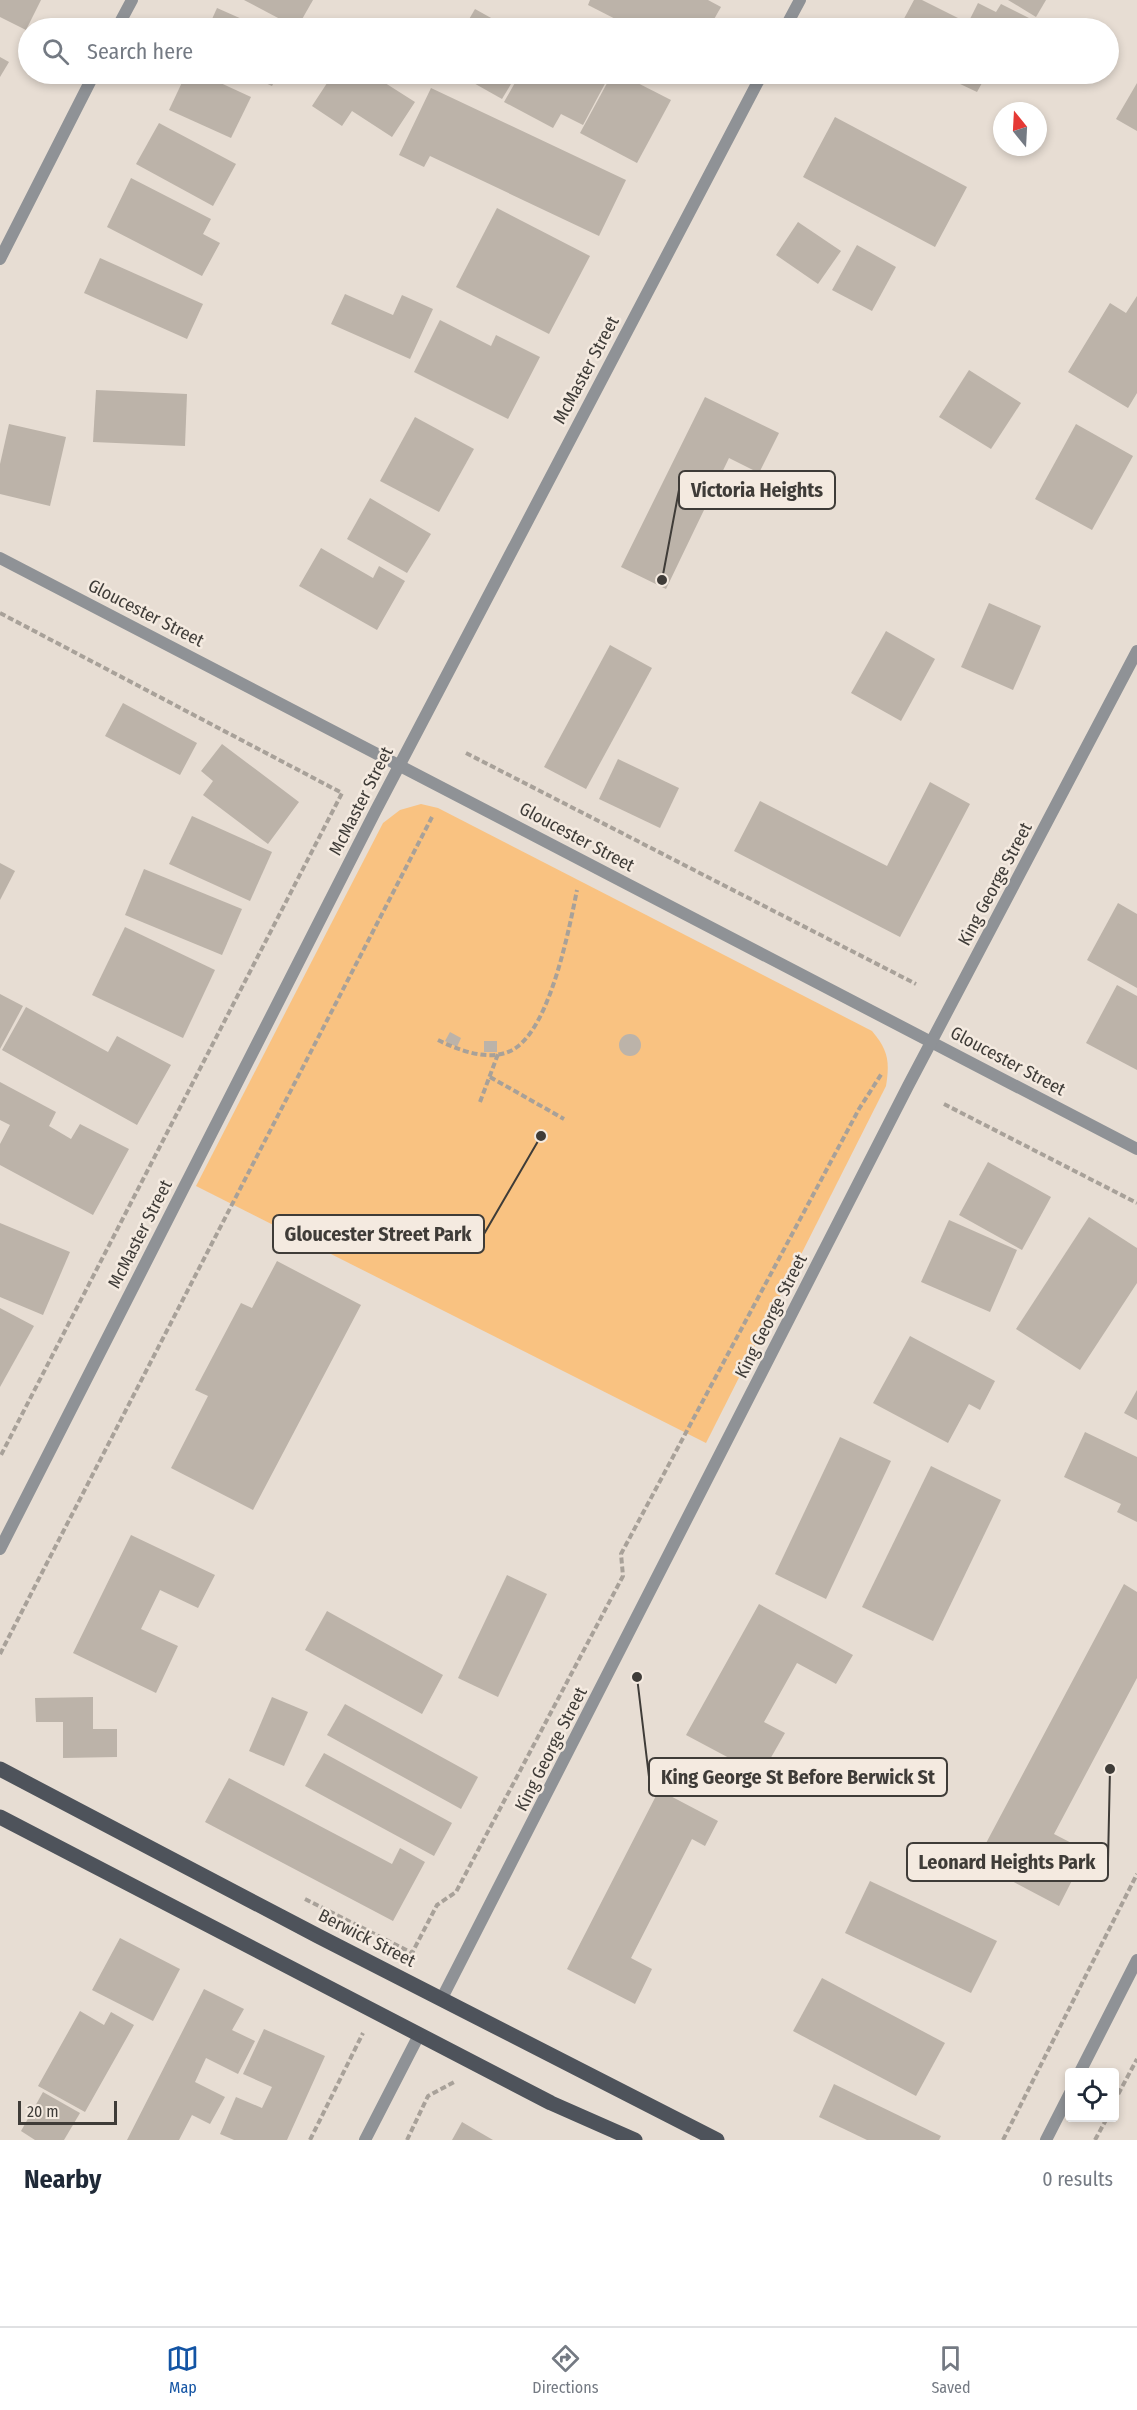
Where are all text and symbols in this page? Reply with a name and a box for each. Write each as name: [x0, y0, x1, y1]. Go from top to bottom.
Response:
search box: [18, 18, 1119, 84]
icon: search: [39, 35, 72, 68]
text: Search here: [87, 38, 193, 65]
north arrow: [993, 102, 1047, 156]
street label: McMaster Street: [548, 312, 624, 428]
callout: Victoria Heights: [679, 471, 835, 509]
text: Victoria Heights: [690, 478, 823, 502]
street label: Gloucester Street: [84, 574, 208, 652]
street label: McMaster Street: [324, 743, 398, 859]
street label: Gloucester Street: [516, 797, 638, 877]
street label: King George Street: [953, 818, 1037, 949]
street label: Gloucester Street: [947, 1021, 1069, 1101]
street label: McMaster Street: [103, 1176, 177, 1292]
callout: Gloucester Street Park: [273, 1215, 484, 1253]
text: Gloucester Street Park: [285, 1222, 472, 1246]
street label: King George Street: [730, 1250, 812, 1382]
street label: King George Street: [510, 1683, 592, 1815]
callout: King George St Before Berwick St: [649, 1758, 947, 1796]
text: King George St Before Berwick St: [661, 1765, 936, 1789]
callout: Leonard Heights Park: [907, 1843, 1108, 1881]
text: Leonard Heights Park: [918, 1850, 1096, 1874]
street label: Berwick Street: [315, 1904, 419, 1972]
map controls: [1065, 2068, 1119, 2122]
button: locate: [1065, 2068, 1119, 2122]
scale bar: [18, 2098, 117, 2126]
text: 20 m: [27, 2102, 58, 2121]
text: Nearby: [24, 2164, 101, 2195]
text: 0 results: [1042, 2167, 1113, 2191]
tab: Map: [166, 2342, 199, 2397]
tab: Directions: [532, 2342, 599, 2397]
tab: Saved: [931, 2342, 971, 2397]

